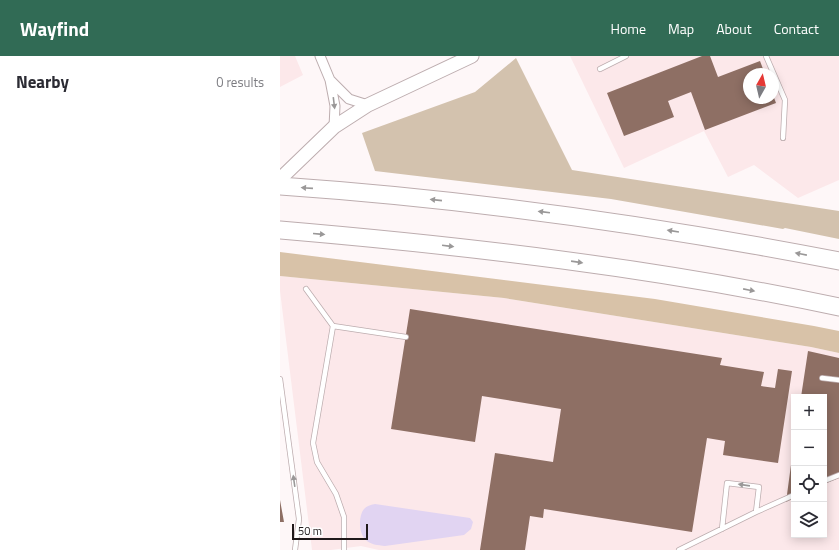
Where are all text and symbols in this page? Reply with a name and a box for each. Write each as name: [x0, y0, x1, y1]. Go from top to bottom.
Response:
text: Wayfind: [20, 14, 89, 43]
text: Home: [611, 18, 646, 39]
text: Map: [668, 18, 694, 39]
text: About: [716, 18, 752, 39]
text: Contact: [774, 18, 819, 39]
north arrow: [743, 68, 779, 104]
text: Nearby: [16, 69, 69, 95]
text: 0 results: [216, 72, 264, 92]
one-way arrow: [331, 97, 337, 110]
one-way arrow: [301, 184, 313, 191]
one-way arrow: [430, 196, 442, 203]
one-way arrow: [538, 209, 550, 216]
one-way arrow: [667, 228, 679, 234]
one-way arrow: [313, 230, 325, 237]
one-way arrow: [442, 243, 454, 249]
one-way arrow: [795, 251, 807, 257]
one-way arrow: [571, 259, 583, 265]
one-way arrow: [743, 287, 755, 293]
map controls: [791, 394, 827, 538]
button: +: [791, 394, 827, 430]
button: −: [791, 430, 827, 466]
button: locate: [791, 466, 827, 502]
one-way arrow: [291, 474, 297, 487]
one-way arrow: [738, 482, 750, 488]
button: layers: [791, 502, 827, 538]
scale bar: [292, 522, 368, 541]
text: 50 m: [298, 523, 322, 539]

